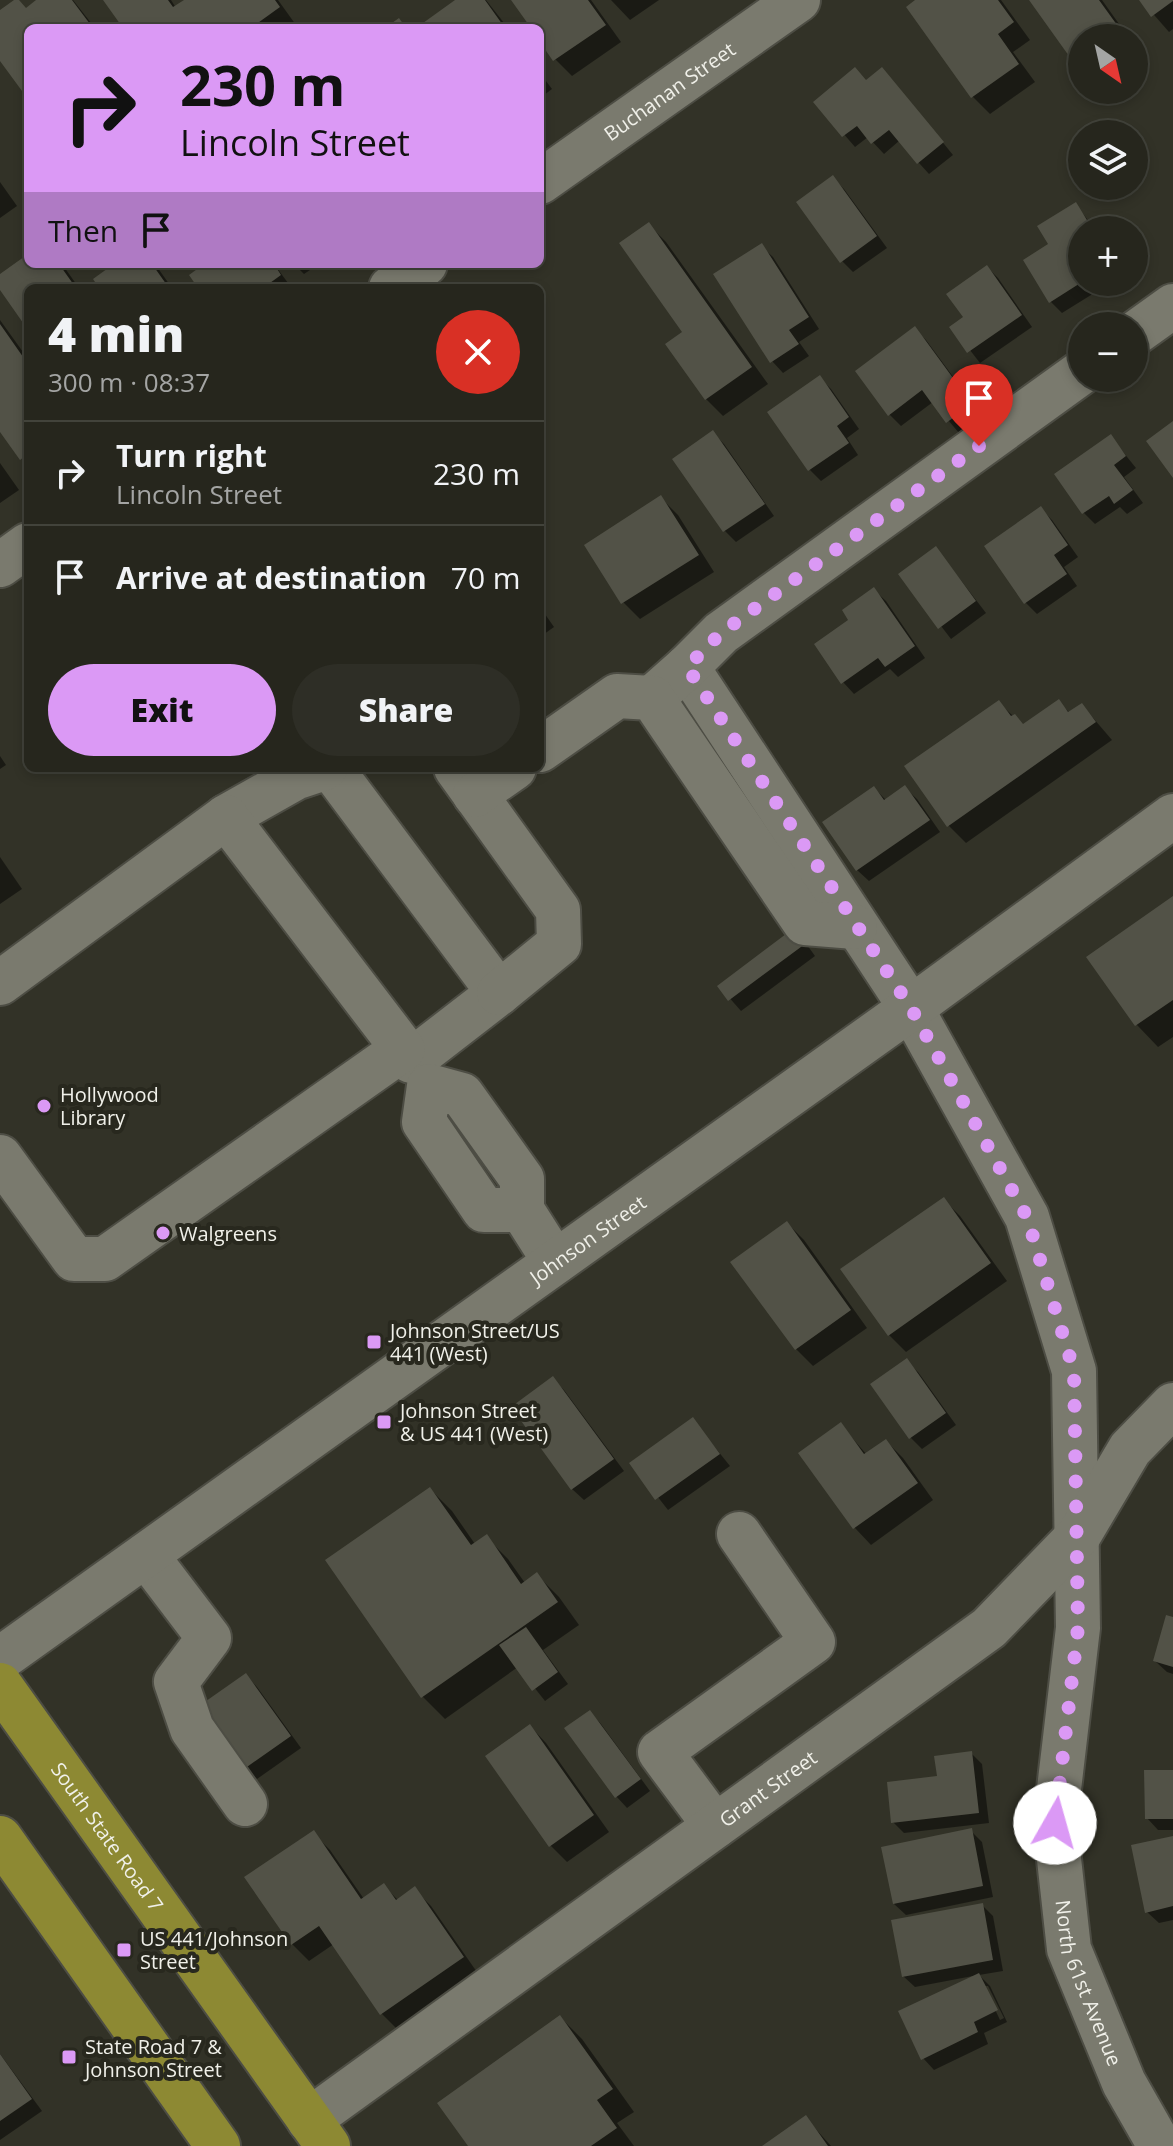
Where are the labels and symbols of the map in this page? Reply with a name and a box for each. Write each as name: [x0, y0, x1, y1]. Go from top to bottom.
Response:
north arrow: [1068, 24, 1148, 104]
street label: Buchanan Street: [598, 35, 740, 147]
pin: [945, 364, 1013, 446]
place label: Hollywood Library: [60, 1081, 159, 1131]
marker: Hollywood Library: [35, 1097, 53, 1115]
street label: Johnson Street: [522, 1188, 651, 1291]
place label: Walgreens: [179, 1220, 277, 1247]
marker: Walgreens: [154, 1224, 172, 1242]
place label: Johnson Street/US 441 (West): [388, 1317, 560, 1367]
marker: Johnson Street/US 441 (West): [365, 1333, 383, 1351]
place label: Johnson Street & US 441 (West): [398, 1397, 548, 1447]
marker: Johnson Street & US 441 (West): [375, 1413, 393, 1431]
street label: Grant Street: [713, 1744, 822, 1833]
street label: South State Road 7: [46, 1757, 170, 1917]
position arrow: [1013, 1781, 1097, 1865]
street label: North 61st Avenue: [1050, 1898, 1129, 2070]
place label: US 441/Johnson Street: [140, 1925, 288, 1975]
marker: US 441/Johnson Street: [115, 1941, 133, 1959]
place label: State Road 7 & Johnson Street: [83, 2033, 222, 2083]
marker: State Road 7 & Johnson Street: [60, 2048, 78, 2066]

